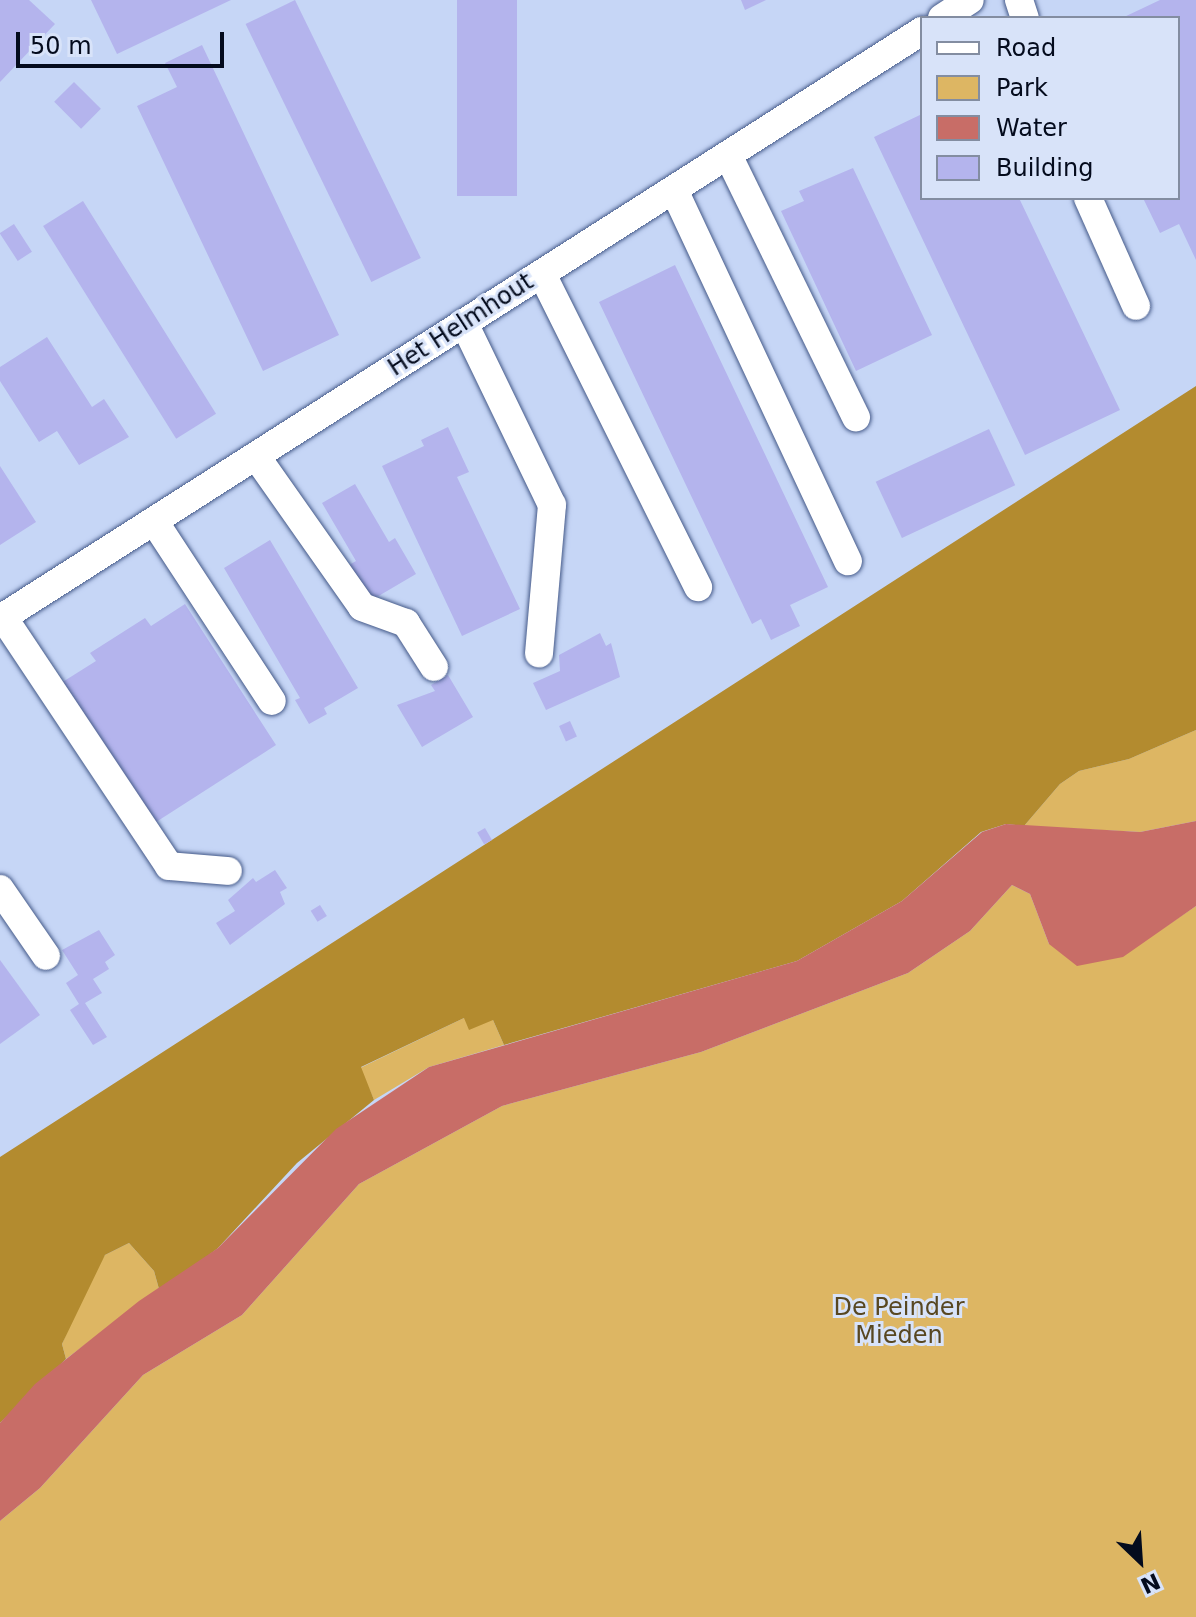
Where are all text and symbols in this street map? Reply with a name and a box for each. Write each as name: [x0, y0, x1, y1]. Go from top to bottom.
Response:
scale bar: [20, 16, 228, 66]
legend: [920, 16, 1180, 200]
text: 50 m: [30, 32, 92, 60]
text: Road: [996, 34, 1056, 62]
text: Park: [996, 74, 1048, 102]
text: Water: [996, 114, 1067, 142]
text: Building: [996, 154, 1093, 182]
street label: Het Helmhout: [383, 267, 539, 383]
park label: De Peinder Mieden: [833, 1294, 965, 1350]
north arrow: [1100, 1521, 1180, 1601]
text: N: [1137, 1568, 1164, 1598]

